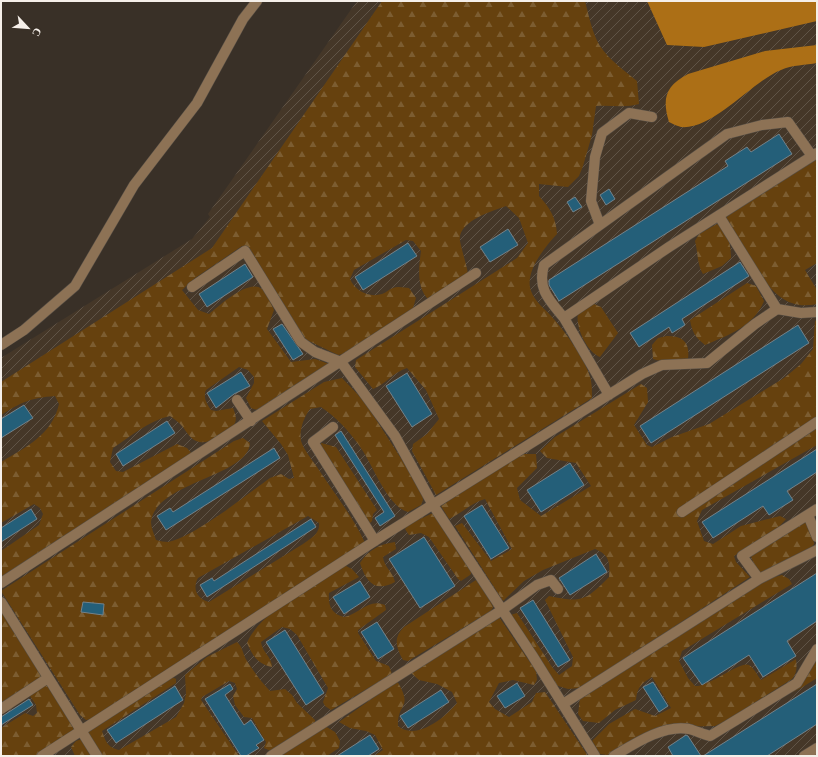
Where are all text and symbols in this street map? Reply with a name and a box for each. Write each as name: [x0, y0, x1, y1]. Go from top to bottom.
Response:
north arrow: [8, 8, 48, 48]
text: С: [30, 26, 44, 39]

